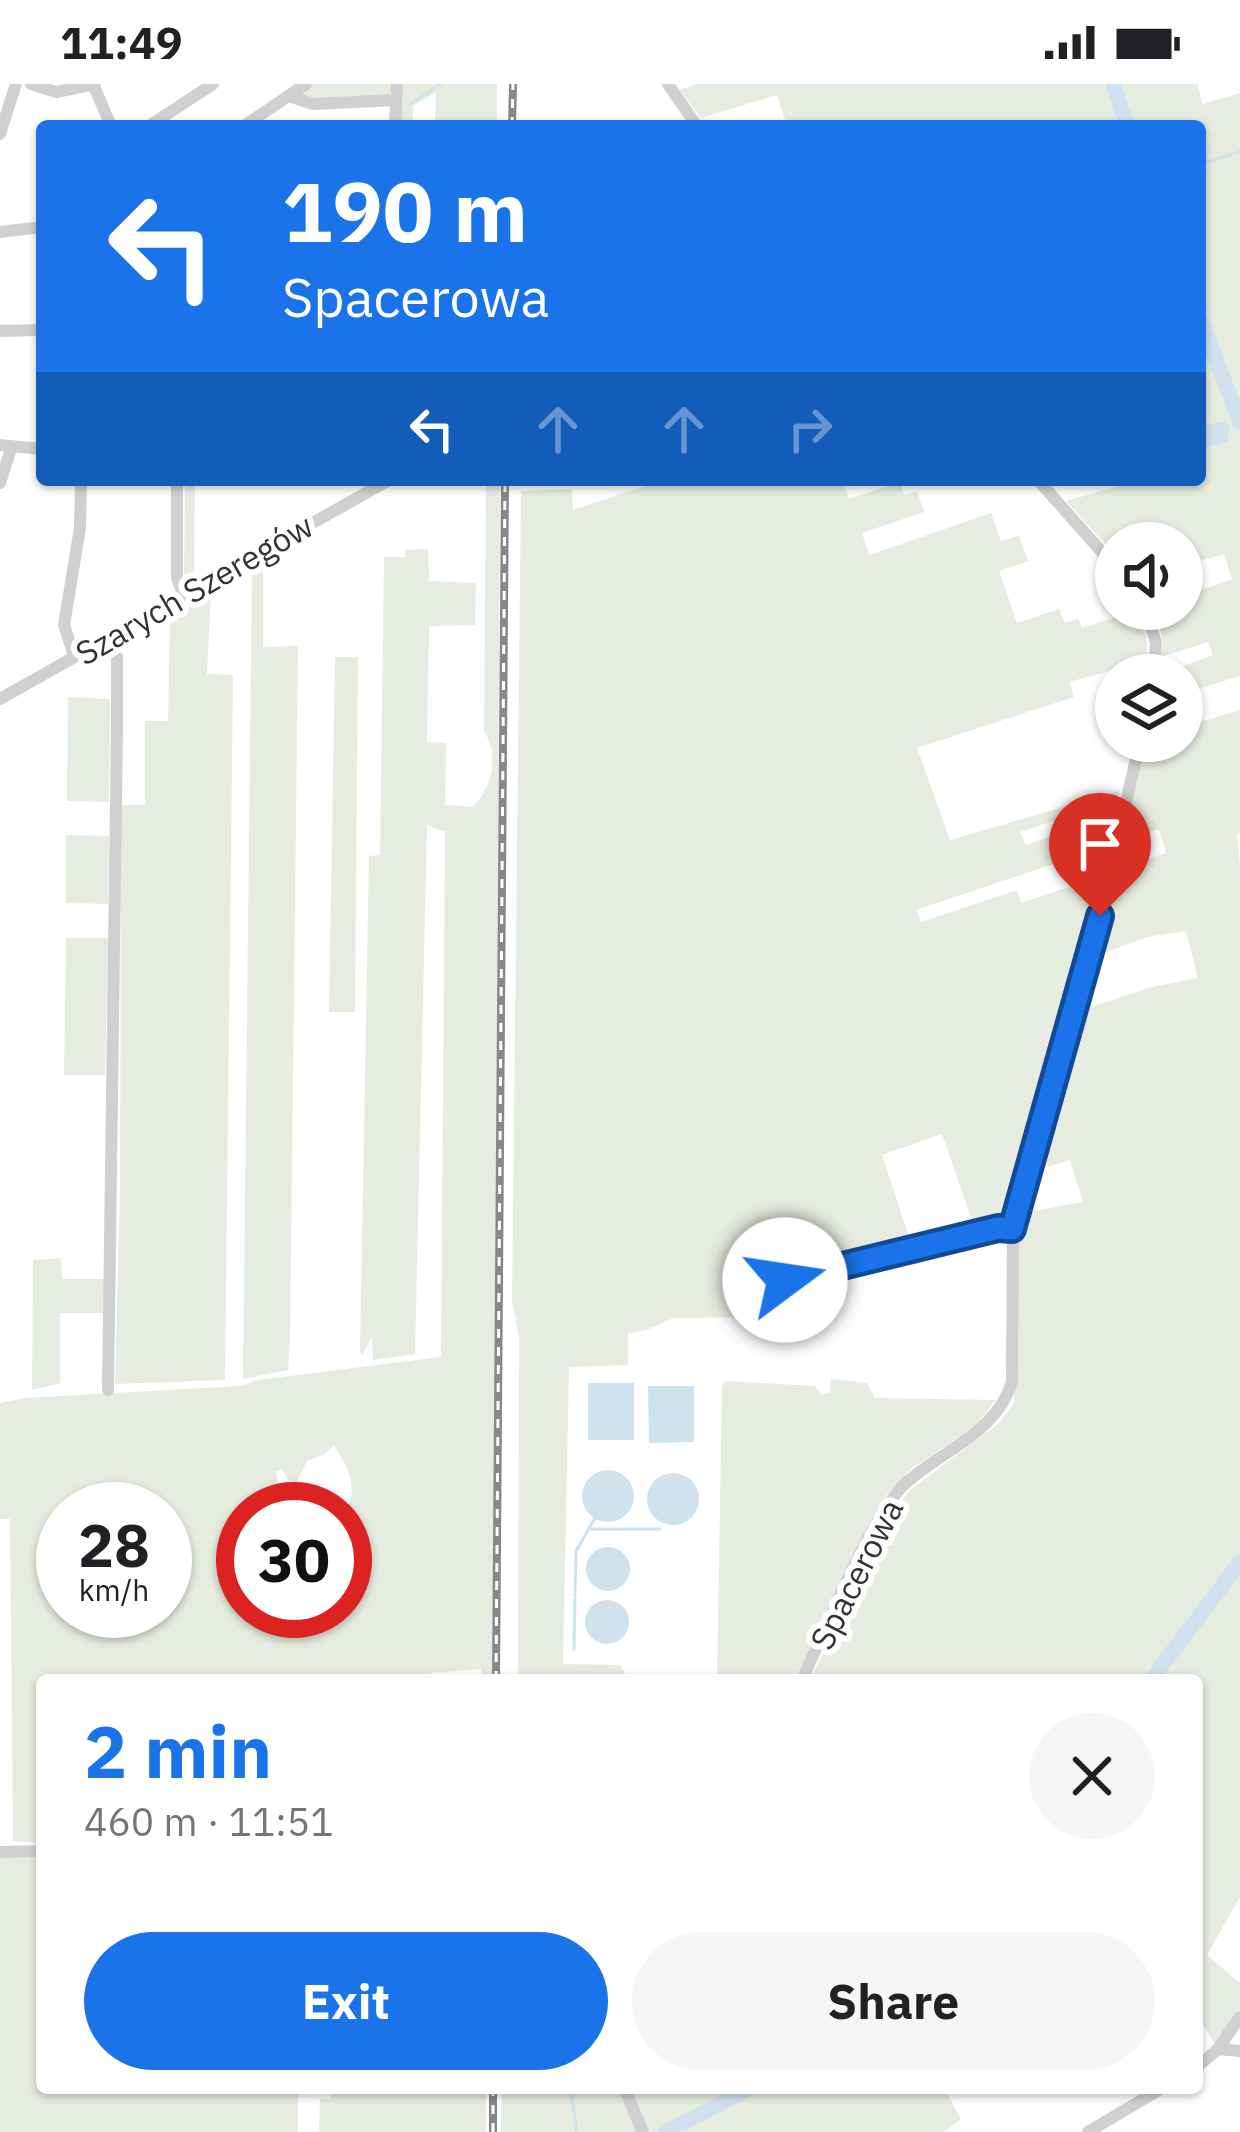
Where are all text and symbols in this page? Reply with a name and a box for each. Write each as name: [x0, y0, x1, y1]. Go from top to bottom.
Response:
text: 11:49: [60, 13, 183, 71]
text: 190 m: [282, 156, 528, 265]
icon: left: [84, 168, 240, 324]
text: Spacerowa: [282, 262, 549, 332]
icon: left: [399, 396, 465, 462]
icon: ahead: [525, 396, 591, 462]
icon: ahead: [651, 396, 717, 462]
icon: right: [777, 396, 843, 462]
street label: Szarych Szeregów: [68, 504, 320, 674]
map controls: [1095, 522, 1203, 762]
button: sound: [1095, 522, 1203, 630]
button: layers: [1095, 654, 1203, 762]
pin: [1049, 793, 1151, 916]
icon: arrive: [1067, 811, 1133, 877]
position arrow: [722, 1217, 848, 1343]
speed limit sign: 30: [216, 1482, 372, 1638]
street label: Spacerowa: [800, 1491, 912, 1657]
text: 28: [78, 1505, 150, 1584]
text: km/h: [79, 1570, 149, 1609]
text: 2 min: [84, 1704, 272, 1798]
button: close: [1029, 1713, 1155, 1839]
text: 460 m · 11:51: [84, 1796, 334, 1847]
button: Exit: [84, 1932, 608, 2070]
button: Share: [632, 1932, 1155, 2070]

